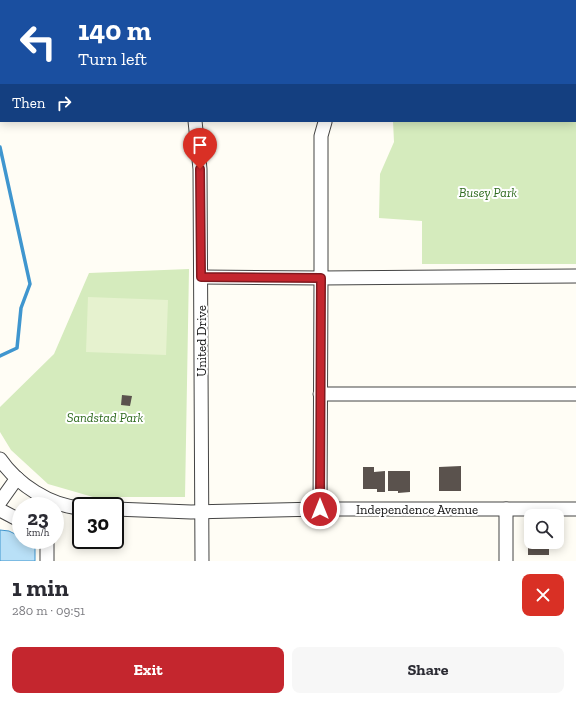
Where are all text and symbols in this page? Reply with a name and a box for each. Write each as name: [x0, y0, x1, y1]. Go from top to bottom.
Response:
text: 140 m: [78, 14, 151, 47]
icon: left: [12, 16, 64, 68]
text: Turn left: [78, 48, 147, 70]
icon: right: [53, 92, 75, 114]
text: Then: [12, 94, 45, 112]
pin: [183, 128, 217, 169]
icon: arrive: [189, 134, 211, 156]
park label: Busey Park: [459, 185, 517, 200]
street label: United Drive: [194, 305, 209, 377]
park label: Sandstad Park: [67, 410, 144, 425]
position arrow: [299, 488, 341, 530]
speed limit sign: 30: [72, 497, 124, 549]
street label: Independence Avenue: [356, 502, 478, 517]
text: 23: [27, 506, 49, 530]
map controls: [524, 509, 564, 549]
button: search: [524, 509, 564, 549]
text: km/h: [27, 527, 49, 539]
text: 1 min: [12, 573, 69, 602]
button: close: [522, 574, 564, 616]
text: 280 m · 09:51: [12, 603, 85, 618]
button: Exit: [12, 647, 284, 693]
button: Share: [292, 647, 564, 693]

